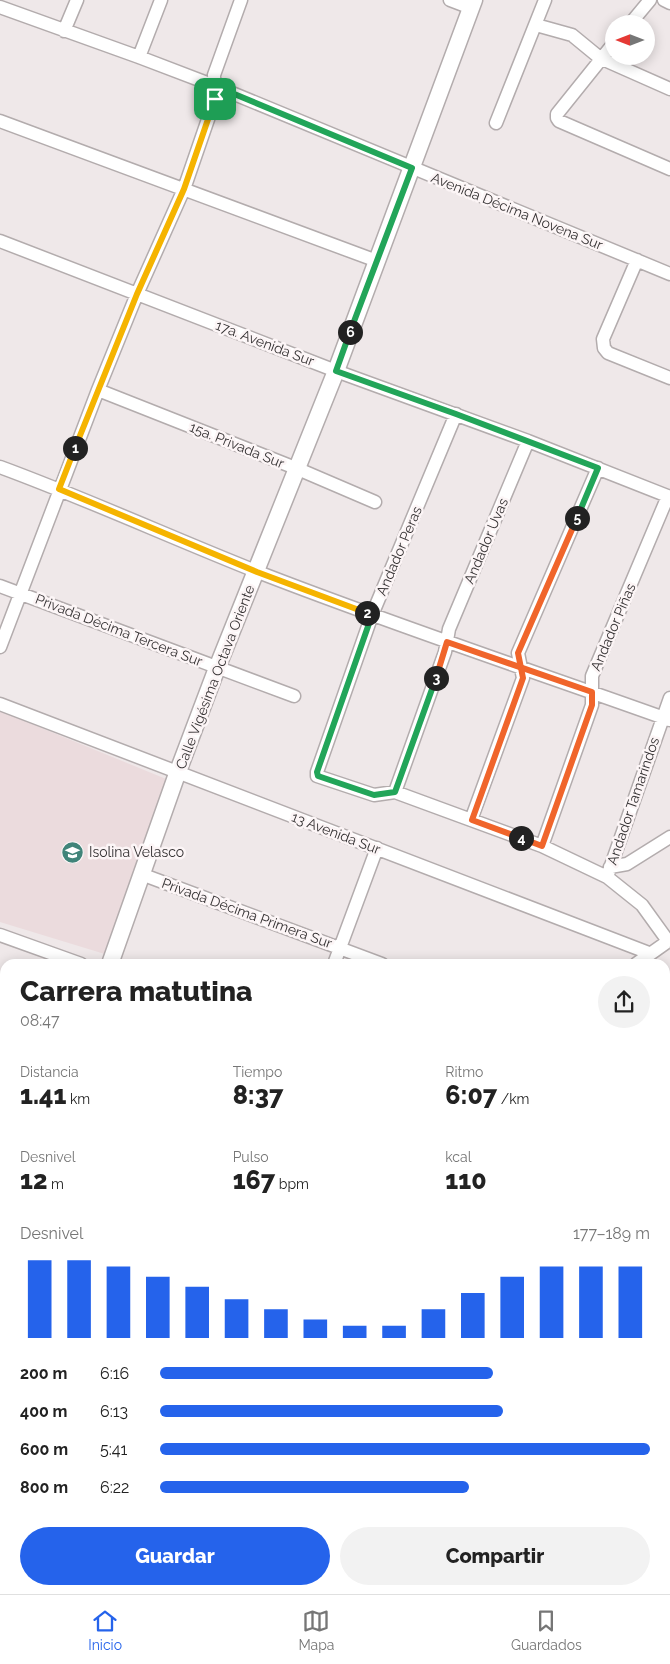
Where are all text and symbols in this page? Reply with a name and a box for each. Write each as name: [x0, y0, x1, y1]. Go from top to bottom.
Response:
north arrow: [605, 15, 655, 65]
map controls: [605, 15, 655, 65]
pin: [194, 78, 236, 120]
icon: arrive: [201, 85, 229, 113]
street label: Avenida Décima Novena Sur: [429, 169, 605, 253]
street label: 17a. Avenida Sur: [214, 317, 317, 369]
pin: 6: [338, 320, 362, 344]
text: 6: [346, 324, 355, 340]
street label: 15a. Privada Sur: [187, 419, 287, 471]
pin: 1: [62, 436, 88, 460]
text: 1: [72, 440, 79, 456]
street label: Andador Uvas: [461, 496, 511, 586]
street label: Andador Peras: [373, 504, 425, 598]
pin: 5: [564, 506, 590, 530]
text: 5: [574, 510, 581, 526]
street label: Andador Piñas: [587, 581, 639, 673]
street label: Calle Vigésima Octava Oriente: [172, 583, 258, 771]
street label: Privada Décima Tercera Sur: [33, 591, 205, 669]
pin: 2: [354, 600, 380, 626]
text: 2: [364, 605, 371, 621]
pin: 3: [424, 666, 448, 690]
text: 3: [433, 670, 440, 686]
street label: Andador Tamarindos: [604, 735, 662, 867]
street label: 13 Avenida Sur: [289, 809, 383, 857]
pin: 4: [508, 826, 534, 850]
text: 4: [518, 830, 526, 846]
school or university icon: Isolina Velasco: [61, 840, 85, 864]
place label: Isolina Velasco: [89, 844, 184, 860]
street label: Privada Décima Primera Sur: [160, 875, 334, 951]
text: Carrera matutina: [20, 975, 252, 1008]
button: share: [598, 976, 650, 1028]
text: 08:47: [20, 1011, 60, 1030]
text: Distancia: [20, 1064, 79, 1080]
text: Tiempo: [233, 1064, 282, 1080]
text: Ritmo: [445, 1064, 483, 1080]
text: 1.41: [20, 1080, 66, 1110]
text: 8:37: [233, 1080, 283, 1110]
text: 6:07: [445, 1080, 497, 1110]
text: km: [66, 1091, 90, 1107]
text: /km: [497, 1091, 529, 1107]
text: Desnivel: [20, 1149, 75, 1165]
text: Pulso: [233, 1149, 269, 1165]
text: kcal: [445, 1149, 472, 1165]
text: 12: [20, 1165, 47, 1195]
text: 167: [233, 1165, 275, 1195]
text: 110: [445, 1165, 487, 1195]
text: m: [47, 1176, 64, 1192]
text: bpm: [275, 1176, 309, 1192]
text: Desnivel: [20, 1224, 83, 1243]
text: 177–189 m: [573, 1224, 650, 1243]
text: 200 m: [20, 1364, 67, 1383]
text: 6:16: [100, 1364, 129, 1383]
text: 400 m: [20, 1402, 68, 1421]
text: 6:13: [100, 1402, 128, 1421]
text: 600 m: [20, 1440, 68, 1459]
text: 5:41: [100, 1440, 127, 1459]
text: 800 m: [20, 1478, 68, 1497]
text: 6:22: [100, 1478, 129, 1497]
button: Guardar: [20, 1527, 330, 1585]
button: Compartir: [340, 1527, 650, 1585]
tab: Inicio: [88, 1607, 122, 1653]
tab: Mapa: [298, 1607, 335, 1653]
tab: Guardados: [511, 1607, 582, 1653]

